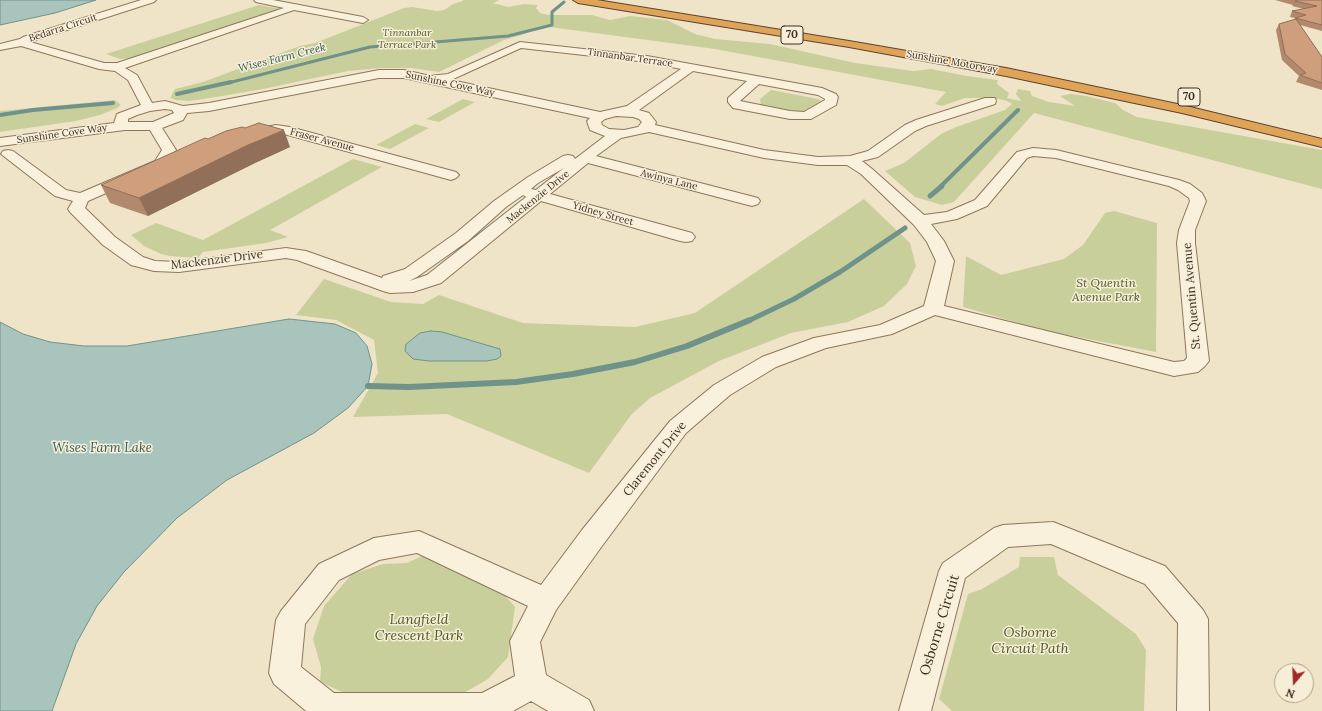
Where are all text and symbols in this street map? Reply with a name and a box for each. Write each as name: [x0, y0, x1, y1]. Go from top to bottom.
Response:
street label: Bedarra Circuit: [27, 11, 99, 45]
road number: 70: [781, 26, 803, 44]
park label: Tinnanbar Terrace Park: [378, 27, 436, 50]
water label: Wises Farm Creek: [237, 41, 327, 75]
street label: Tinnanbar Terrace: [586, 46, 674, 70]
street label: Sunshine Motorway: [905, 48, 999, 76]
street label: Sunshine Cove Way: [404, 69, 496, 99]
road number: 70: [1178, 88, 1200, 106]
street label: Sunshine Cove Way: [16, 122, 108, 146]
street label: Fraser Avenue: [289, 126, 355, 154]
street label: Awinya Lane: [639, 167, 699, 193]
street label: Mackenzie Drive: [504, 168, 572, 226]
street label: Yidney Street: [571, 200, 635, 228]
street label: St. Quentin Avenue: [1180, 242, 1204, 350]
street label: Mackenzie Drive: [170, 247, 264, 273]
park label: St Quentin Avenue Park: [1072, 277, 1140, 305]
street label: Claremont Drive: [620, 419, 690, 499]
water label: Wises Farm Lake: [52, 440, 152, 456]
street label: Osborne Circuit: [917, 572, 963, 678]
park label: Langfield Crescent Park: [375, 612, 463, 644]
park label: Osborne Circuit Path: [991, 625, 1069, 658]
north arrow: [1274, 663, 1314, 703]
text: N: [1284, 685, 1297, 701]

